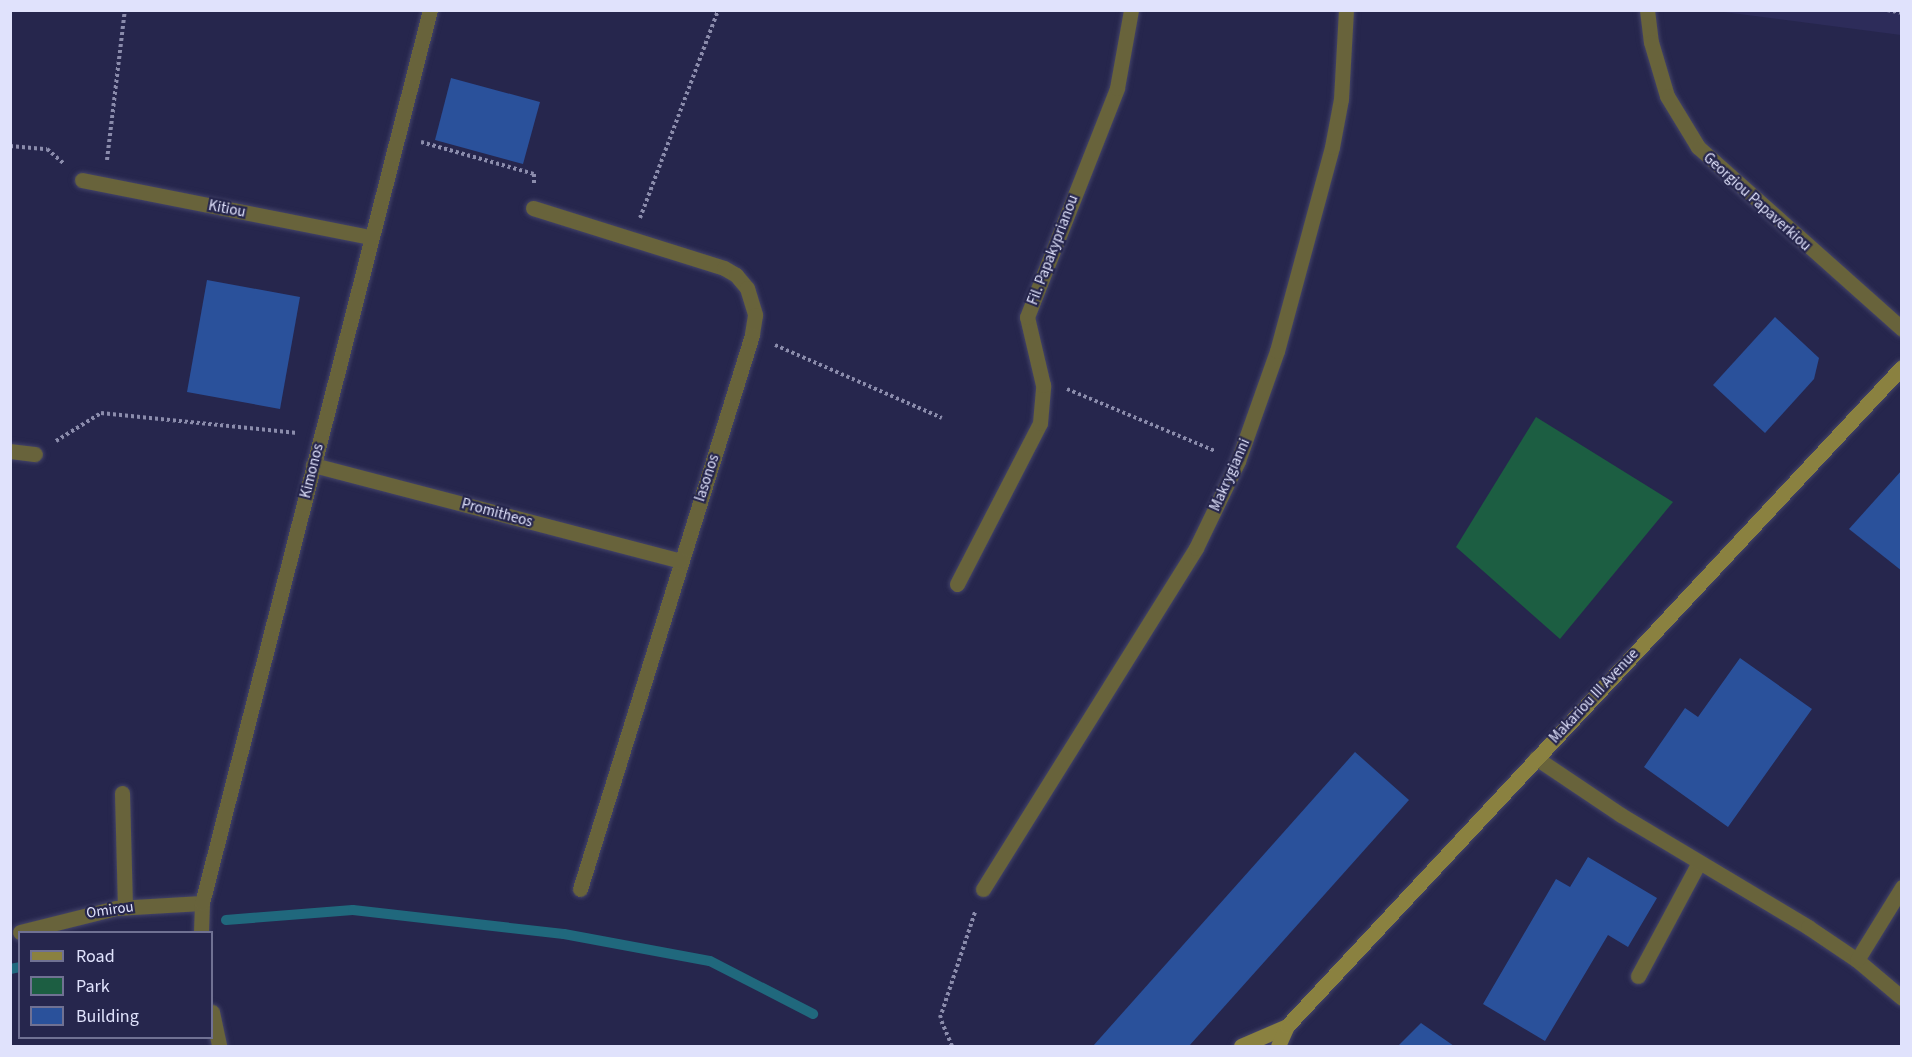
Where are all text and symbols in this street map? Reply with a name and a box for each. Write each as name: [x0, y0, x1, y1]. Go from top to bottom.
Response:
street label: Georgiou Papaverkiou: [1700, 149, 1814, 255]
street label: Fil. Papakyprianou: [1024, 192, 1082, 308]
street label: Kitiou: [207, 197, 247, 221]
street label: Makrygianni: [1206, 436, 1254, 514]
street label: Kimonos: [297, 442, 327, 500]
street label: Iasonos: [691, 452, 723, 504]
street label: Promitheos: [459, 495, 535, 531]
street label: Makariou III Avenue: [1546, 645, 1642, 747]
street label: Omirou: [85, 898, 135, 922]
legend: [18, 931, 213, 1039]
text: Road: [76, 944, 115, 969]
text: Park: [76, 974, 110, 999]
text: Building: [76, 1004, 139, 1029]

